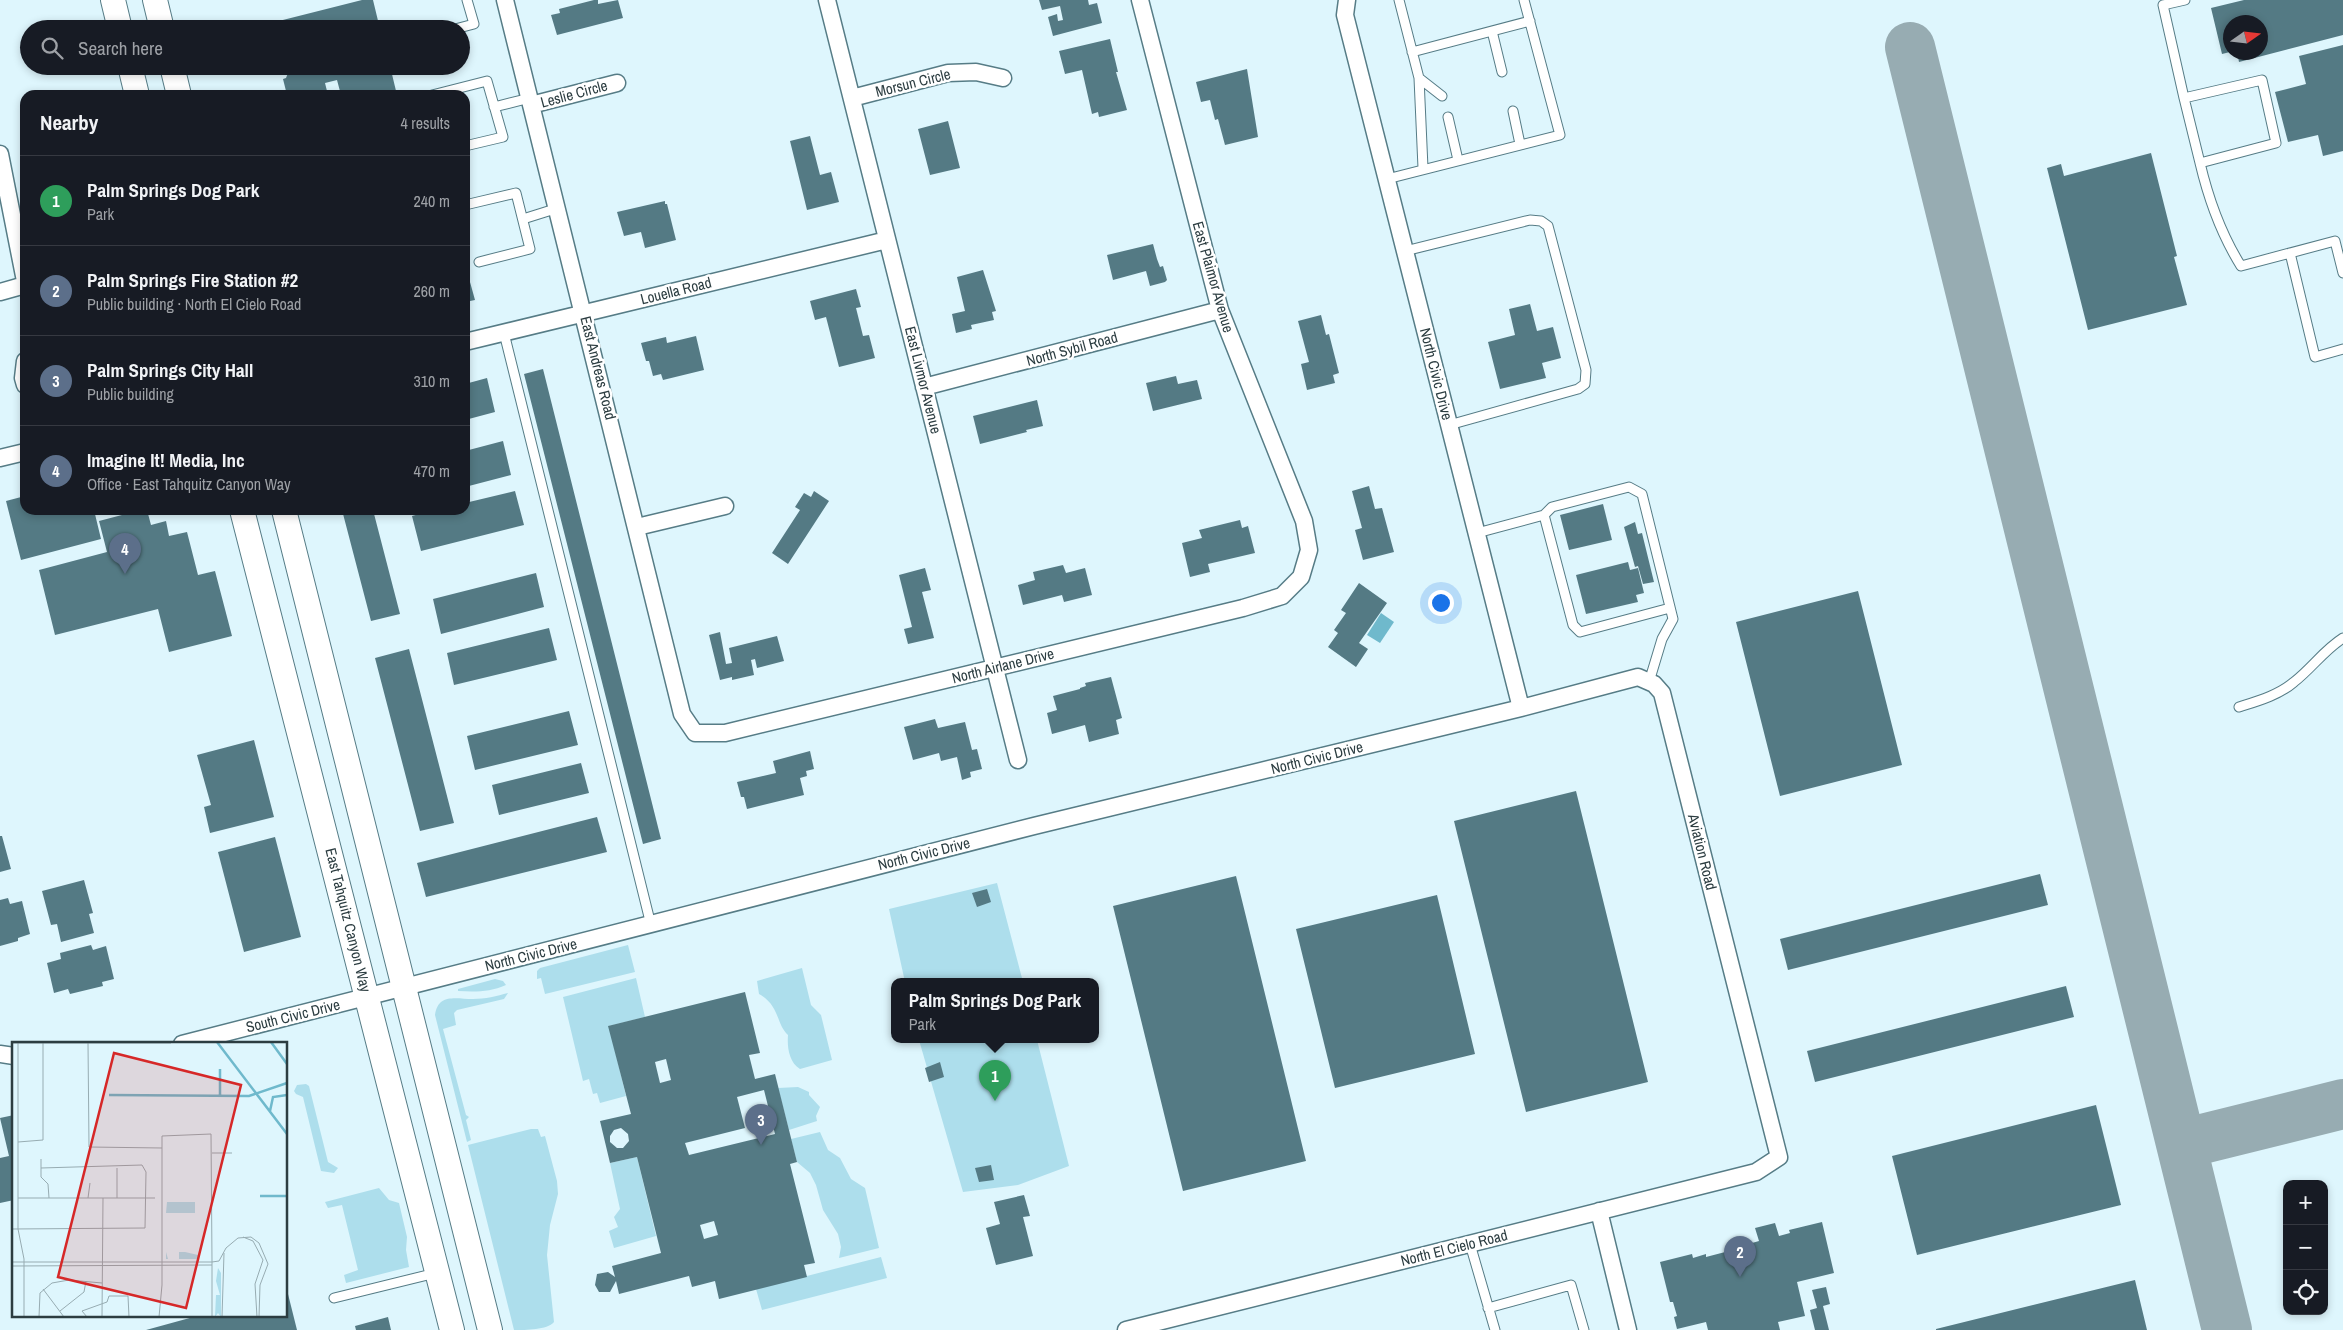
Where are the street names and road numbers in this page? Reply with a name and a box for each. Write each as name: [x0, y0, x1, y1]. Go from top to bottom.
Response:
street label: Morsun Circle: [873, 63, 953, 102]
street label: Leslie Circle: [538, 74, 610, 113]
street label: East Plaimor Avenue: [1188, 219, 1239, 335]
street label: Louella Road: [638, 272, 714, 309]
street label: East Andreas Road: [575, 314, 621, 422]
street label: East Livmor Avenue: [900, 324, 947, 436]
street label: North Sybil Road: [1024, 326, 1120, 371]
street label: North Civic Drive: [1415, 326, 1458, 422]
street label: North Airlane Drive: [950, 643, 1056, 688]
street label: North Civic Drive: [1269, 736, 1365, 779]
street label: Aviation Road: [1683, 811, 1722, 892]
street label: North Civic Drive: [876, 832, 972, 875]
street label: East Tahquitz Canyon Way: [320, 846, 377, 995]
street label: North Civic Drive: [483, 933, 579, 976]
street label: South Civic Drive: [244, 994, 342, 1037]
street label: North El Cielo Road: [1398, 1224, 1509, 1271]

